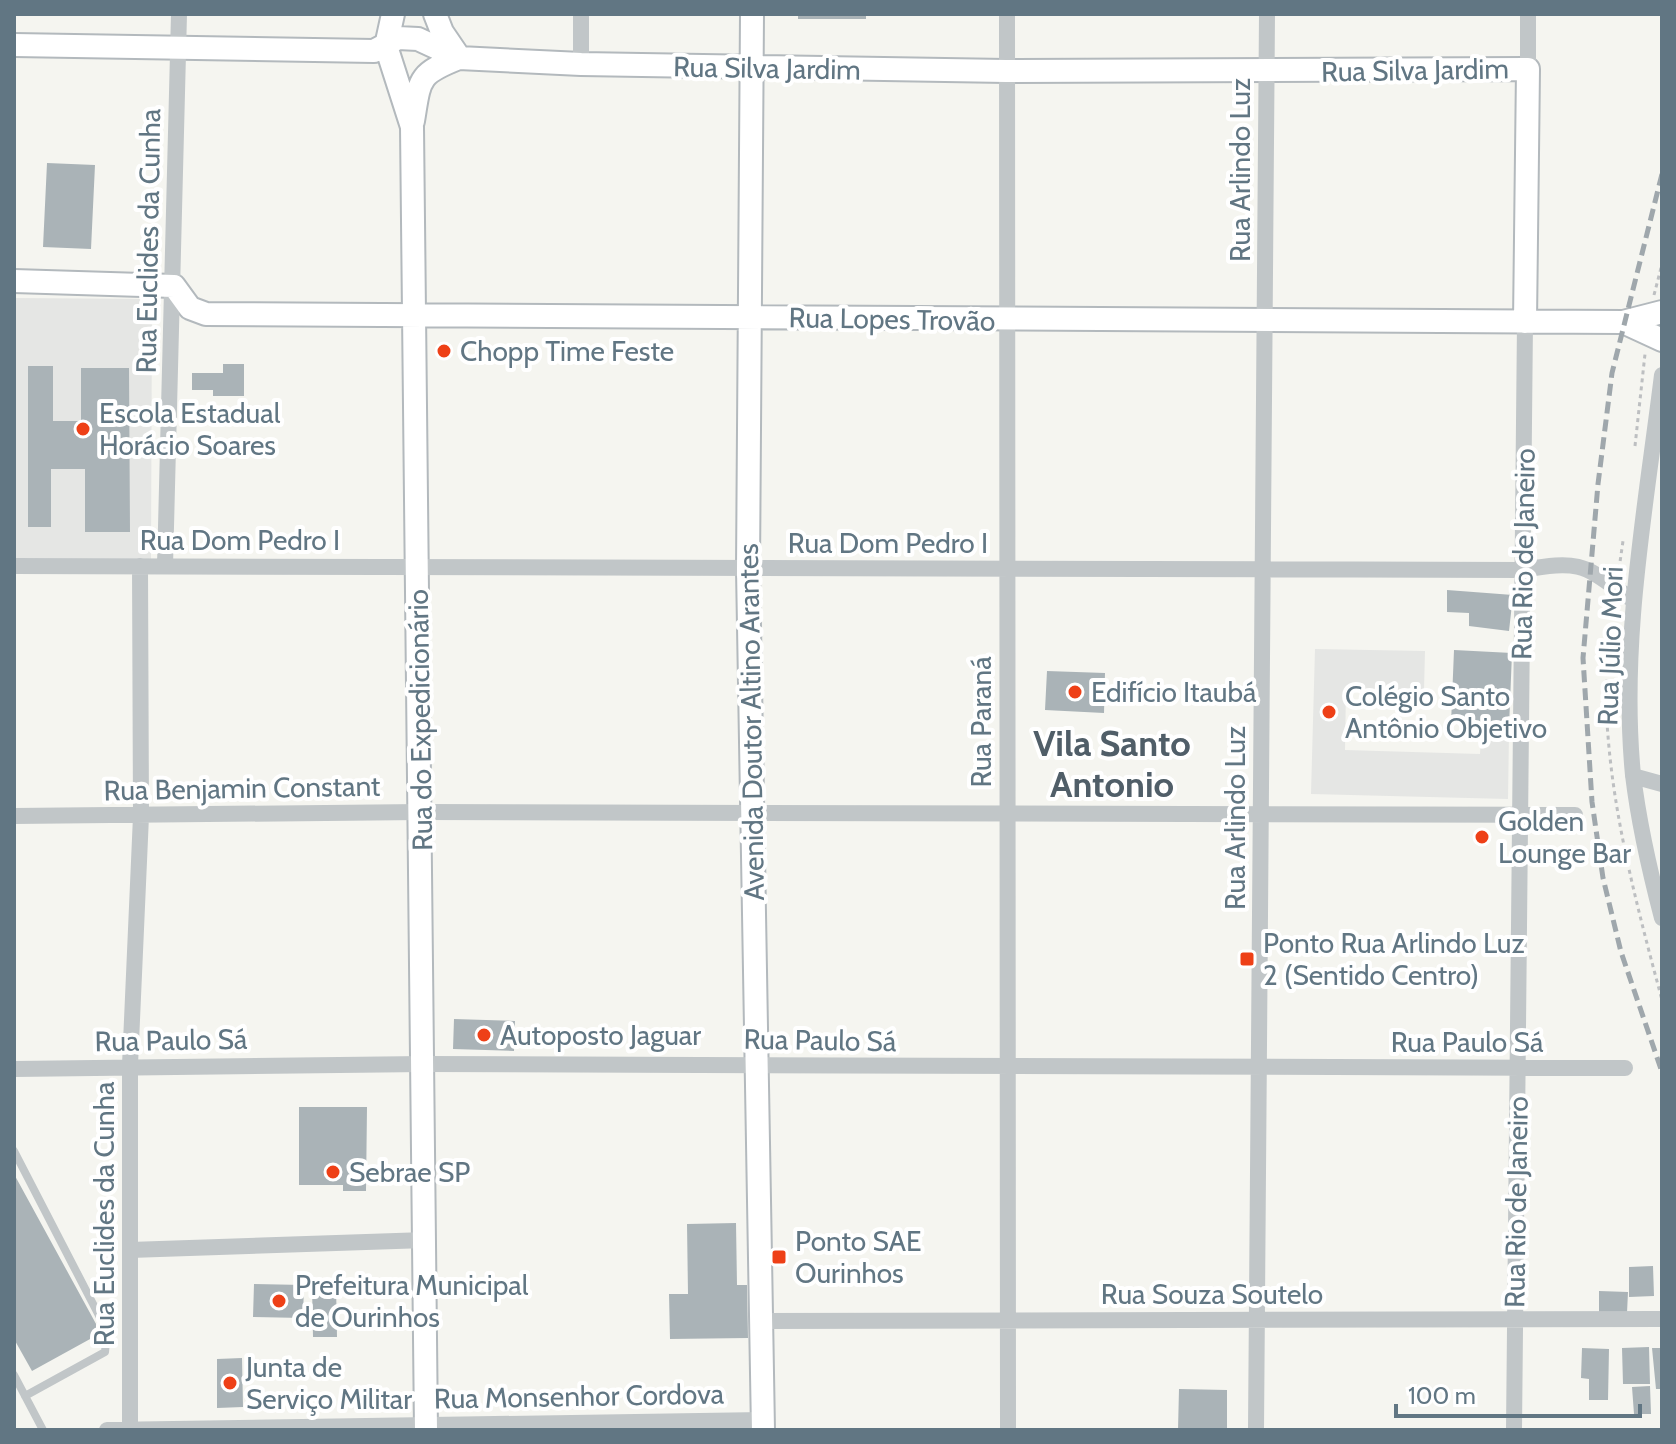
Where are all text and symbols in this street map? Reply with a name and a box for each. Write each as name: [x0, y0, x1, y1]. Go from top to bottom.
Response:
street label: Rua Silva Jardim: [673, 49, 861, 87]
street label: Rua Silva Jardim: [1321, 51, 1509, 89]
street label: Rua Arlindo Luz: [1223, 78, 1257, 262]
street label: Rua Euclides da Cunha: [129, 108, 167, 374]
street label: Rua Lopes Trovão: [788, 300, 996, 338]
place label: Chopp Time Feste: [460, 334, 674, 368]
marker: Chopp Time Feste: [435, 342, 453, 360]
place label: Escola Estadual Horácio Soares: [99, 396, 281, 462]
marker: Escola Estadual Horácio Soares: [74, 420, 92, 438]
street label: Rua Rio de Janeiro: [1504, 448, 1542, 660]
street label: Rua Dom Pedro I: [140, 523, 340, 557]
street label: Rua Dom Pedro I: [788, 526, 988, 560]
street label: Avenida Doutor Altino Arantes: [731, 543, 771, 901]
street label: Rua Júlio Mori: [1590, 566, 1630, 726]
street label: Rua do Expedicionário: [401, 589, 439, 851]
street label: Rua Paraná: [964, 656, 998, 788]
place label: Edifício Itaubá: [1091, 675, 1257, 709]
place label: Colégio Santo Antônio Objetivo: [1345, 679, 1547, 745]
marker: Edifício Itaubá: [1066, 683, 1084, 701]
marker: Colégio Santo Antônio Objetivo: [1320, 703, 1338, 721]
district label: Vila Santo Antonio: [1033, 721, 1191, 806]
street label: Rua Arlindo Luz: [1218, 726, 1252, 910]
street label: Rua Benjamin Constant: [103, 769, 381, 807]
place label: Golden Lounge Bar: [1498, 804, 1631, 870]
marker: Golden Lounge Bar: [1473, 828, 1491, 846]
place label: Ponto Rua Arlindo Luz 2 (Sentido Centro): [1263, 926, 1525, 992]
marker: Ponto Rua Arlindo Luz 2 (Sentido Centro): [1238, 950, 1256, 968]
place label: Autoposto Jaguar: [500, 1018, 701, 1052]
street label: Rua Paulo Sá: [94, 1022, 248, 1058]
street label: Rua Paulo Sá: [743, 1022, 897, 1058]
street label: Rua Paulo Sá: [1391, 1025, 1544, 1059]
marker: Autoposto Jaguar: [475, 1026, 493, 1044]
street label: Rua Euclides da Cunha: [87, 1081, 121, 1346]
street label: Rua Rio de Janeiro: [1497, 1096, 1535, 1308]
place label: Sebrae SP: [349, 1155, 470, 1189]
marker: Sebrae SP: [324, 1163, 342, 1181]
place label: Ponto SAE Ourinhos: [795, 1224, 922, 1290]
marker: Ponto SAE Ourinhos: [770, 1248, 788, 1266]
place label: Prefeitura Municipal de Ourinhos: [295, 1268, 529, 1334]
street label: Rua Souza Soutelo: [1101, 1277, 1323, 1311]
marker: Prefeitura Municipal de Ourinhos: [270, 1292, 288, 1310]
place label: Junta de Serviço Militar: [245, 1350, 412, 1416]
scale bar: [1396, 1368, 1640, 1418]
marker: Junta de Serviço Militar: [221, 1374, 239, 1392]
street label: Rua Monsenhor Cordova: [434, 1376, 725, 1416]
text: 100 m: [1408, 1381, 1476, 1410]

